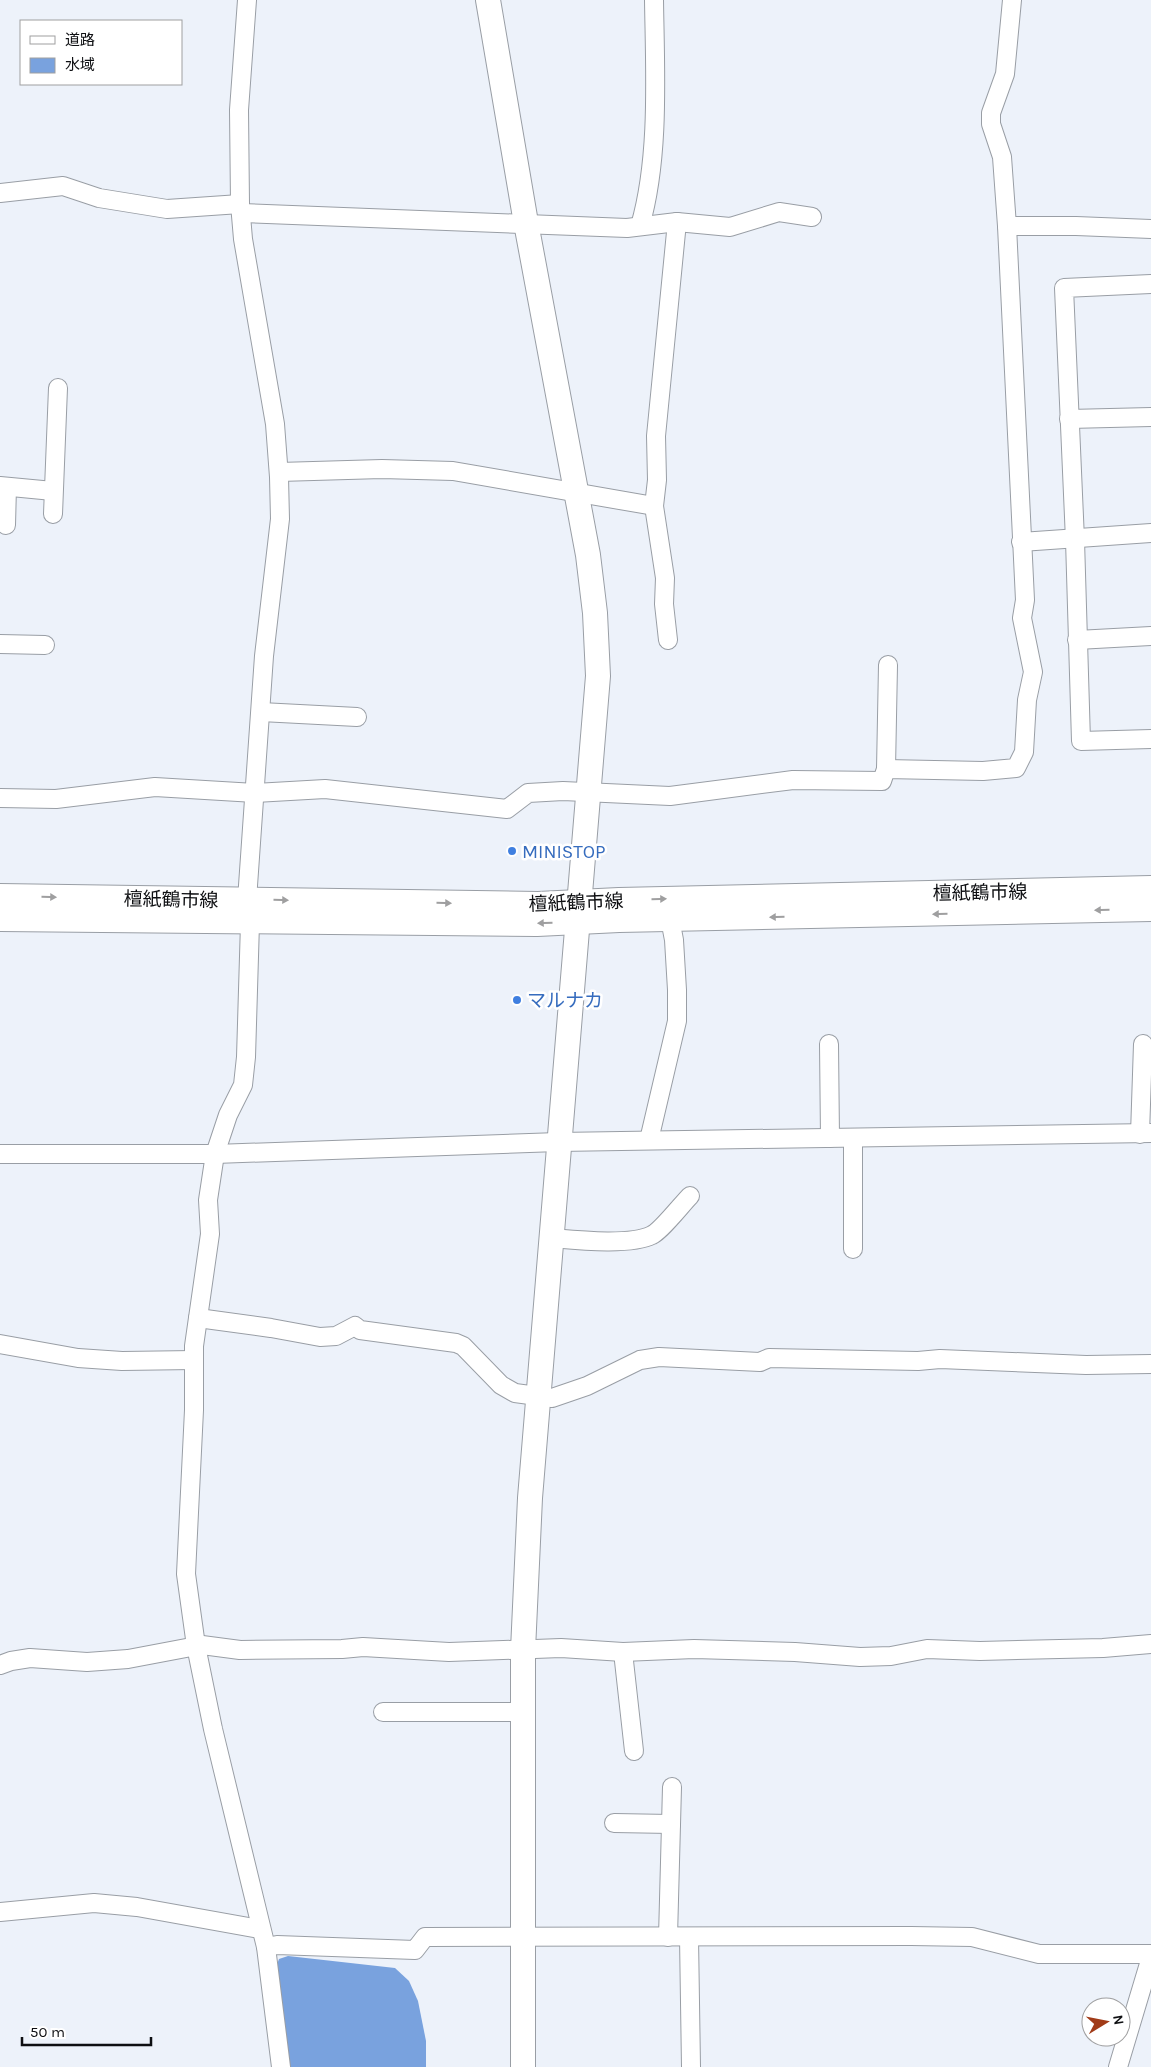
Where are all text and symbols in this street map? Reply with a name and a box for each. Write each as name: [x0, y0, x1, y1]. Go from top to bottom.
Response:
legend: [20, 20, 182, 85]
text: 道路: [65, 31, 95, 49]
text: 水域: [65, 56, 95, 74]
place label: MINISTOP: [522, 841, 606, 863]
marker: MINISTOP: [506, 845, 518, 857]
street label: 檀紙鶴市線: [932, 881, 1028, 905]
street label: 檀紙鶴市線: [123, 888, 219, 912]
street label: 檀紙鶴市線: [528, 890, 624, 916]
one-way arrow: [41, 893, 57, 901]
one-way arrow: [651, 895, 667, 903]
one-way arrow: [273, 897, 289, 905]
one-way arrow: [436, 899, 452, 907]
one-way arrow: [1094, 906, 1110, 914]
one-way arrow: [932, 910, 948, 918]
one-way arrow: [769, 913, 785, 921]
one-way arrow: [537, 920, 553, 928]
place label: マルナカ: [527, 990, 603, 1012]
marker: マルナカ: [511, 994, 523, 1006]
north arrow: [1081, 1997, 1131, 2047]
text: N: [1109, 2013, 1128, 2026]
scale bar: [22, 2014, 151, 2046]
text: 50 m: [30, 2023, 65, 2041]

